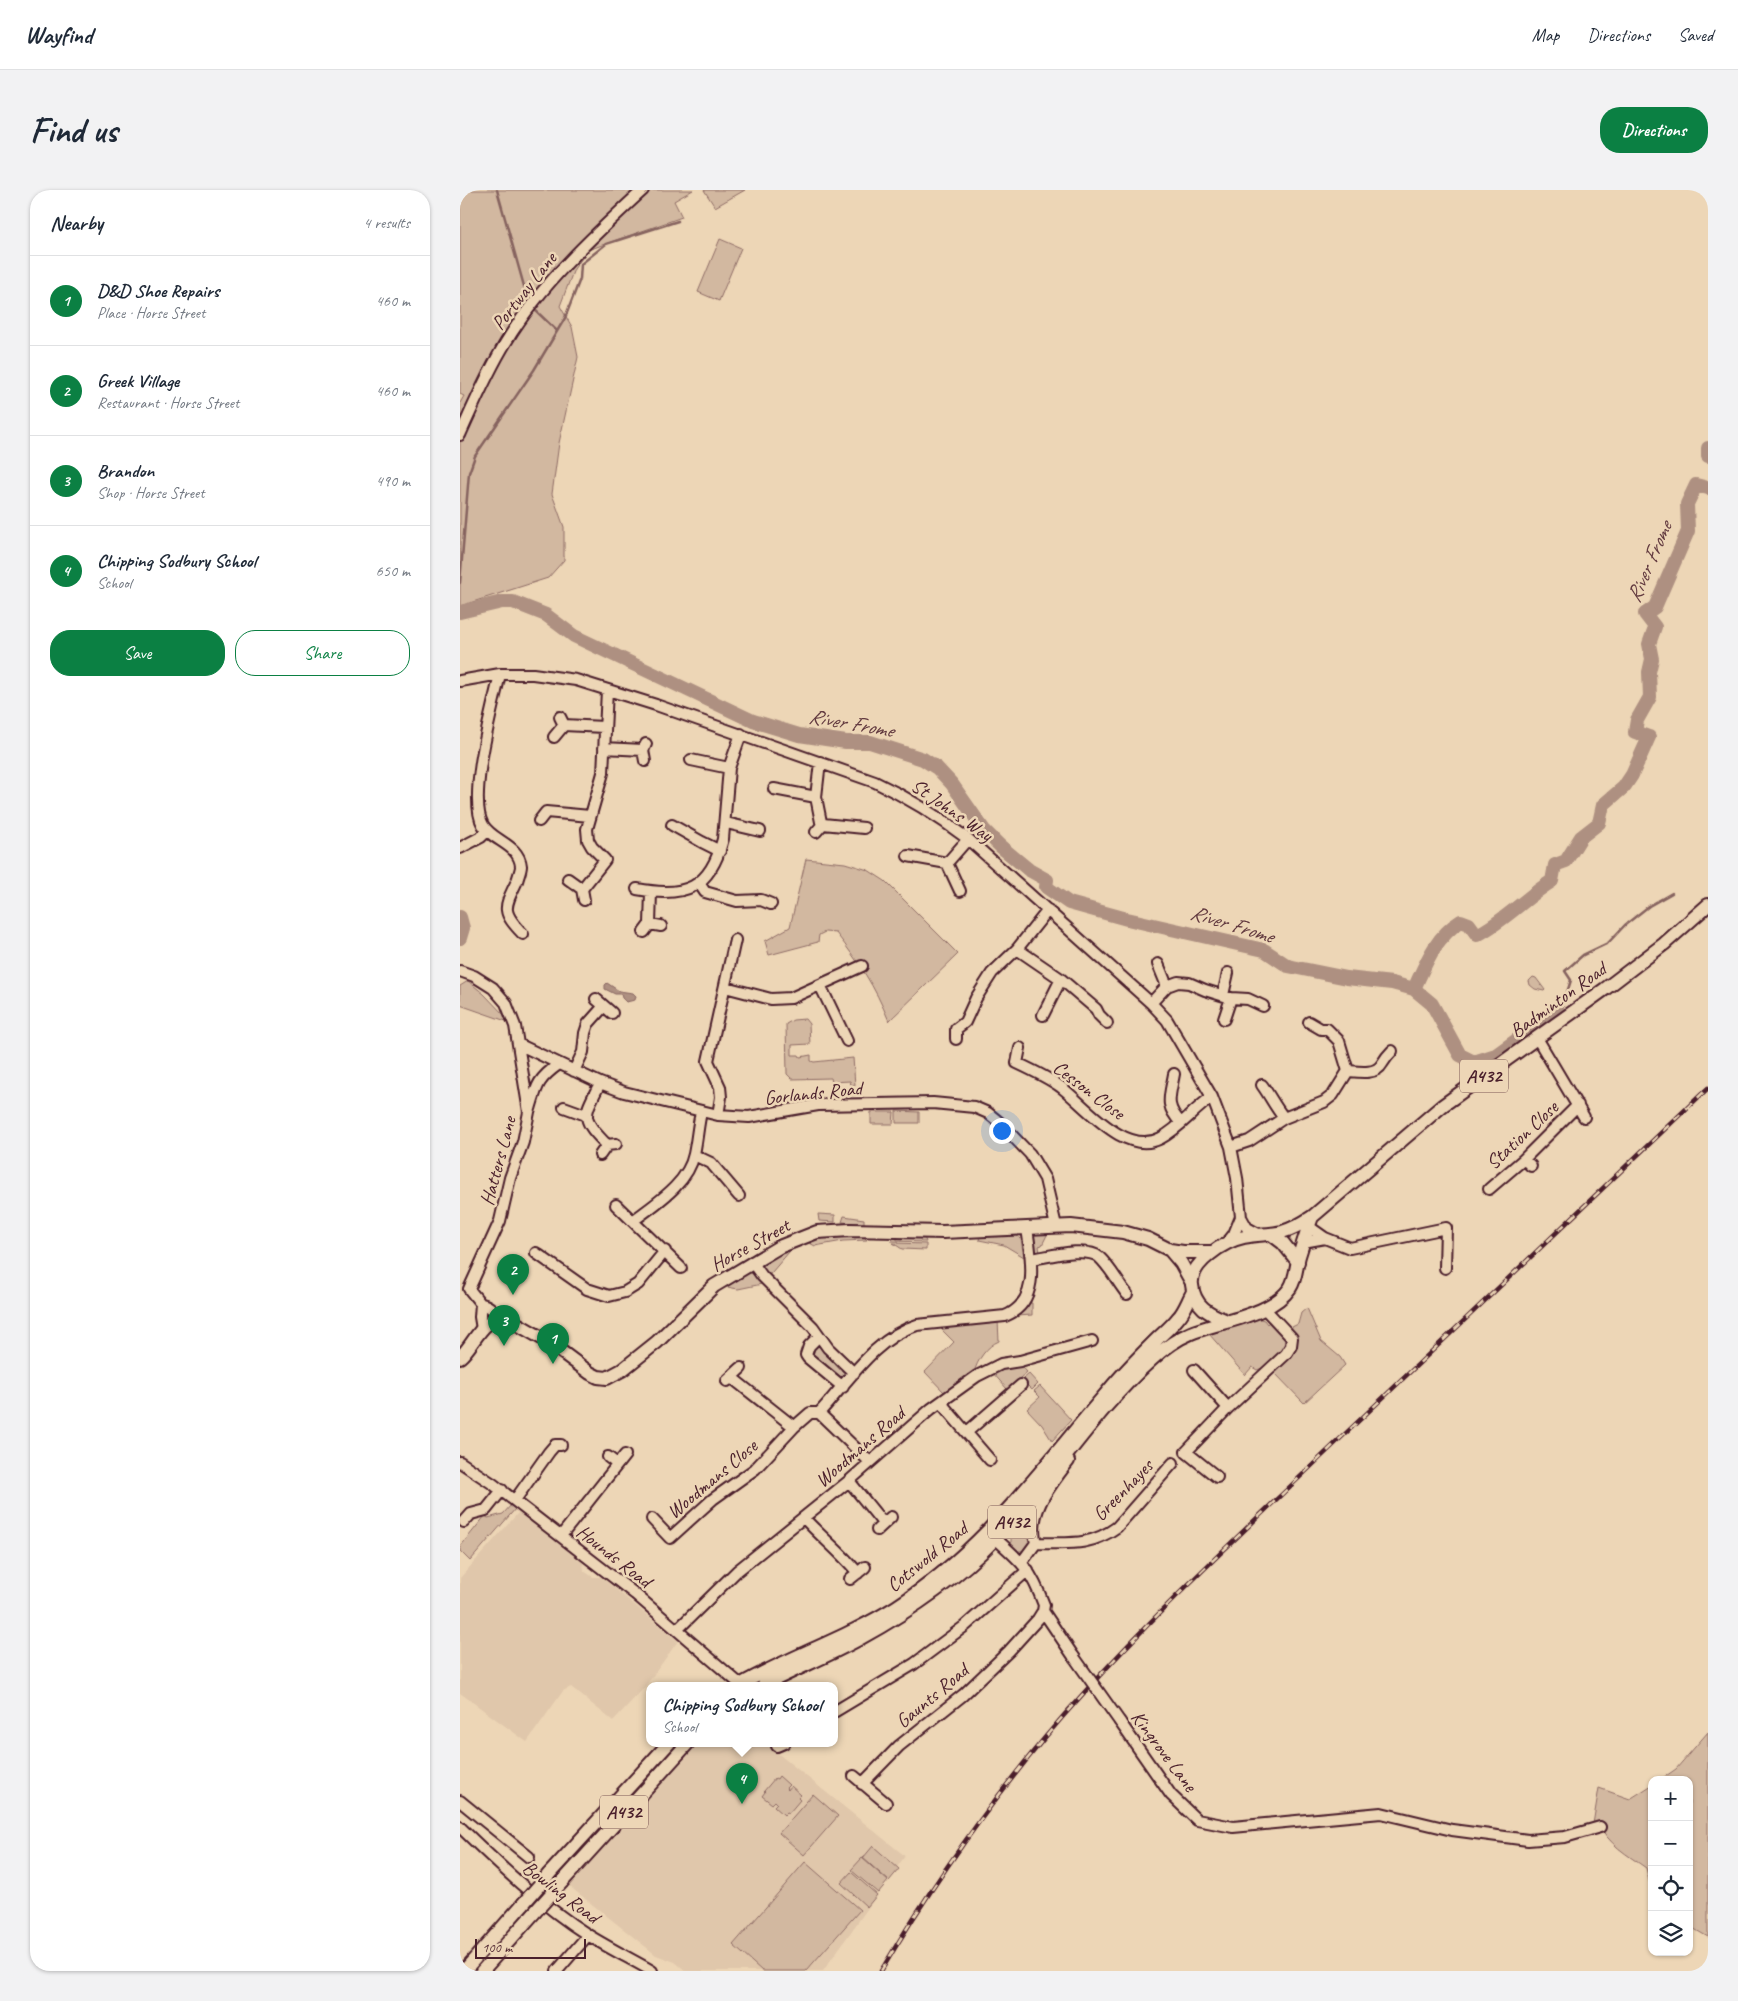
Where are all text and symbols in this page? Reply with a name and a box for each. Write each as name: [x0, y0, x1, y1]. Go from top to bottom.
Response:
text: Wayfind: [25, 20, 92, 50]
text: Map: [1532, 24, 1559, 46]
text: Directions: [1587, 24, 1650, 46]
text: Saved: [1678, 24, 1713, 46]
button: Directions: [1600, 107, 1708, 153]
text: Find us: [30, 108, 117, 153]
text: Nearby: [50, 210, 103, 236]
text: 4 results: [363, 213, 410, 233]
street label: Portway Lane: [486, 246, 563, 335]
text: D&D Shoe Repairs: [97, 279, 219, 303]
text: 1: [62, 291, 70, 311]
text: 460 m: [376, 291, 410, 311]
text: Place · Horse Street: [97, 303, 205, 323]
text: Greek Village: [97, 369, 179, 393]
text: 2: [62, 381, 70, 401]
text: 460 m: [376, 381, 410, 401]
text: Restaurant · Horse Street: [97, 393, 239, 413]
text: Brandon: [97, 459, 154, 483]
text: 3: [62, 471, 70, 491]
text: 490 m: [376, 471, 410, 491]
text: Shop · Horse Street: [97, 483, 204, 503]
water label: River Frome: [1620, 515, 1679, 606]
text: Chipping Sodbury School: [97, 549, 256, 573]
text: 4: [62, 561, 70, 581]
text: 650 m: [376, 561, 410, 581]
text: School: [97, 573, 131, 593]
button: Save: [50, 630, 225, 676]
button: Share: [235, 630, 410, 676]
water label: River Frome: [807, 703, 898, 744]
street label: St Johns Way: [906, 773, 999, 848]
water label: River Frome: [1188, 899, 1279, 950]
street label: Badminton Road: [1505, 955, 1614, 1043]
street label: Cesson Close: [1048, 1055, 1131, 1126]
road number: A432: [1460, 1059, 1508, 1092]
street label: Gorlands Road: [763, 1075, 866, 1111]
street label: Station Close: [1481, 1094, 1565, 1175]
street label: Hatters Lane: [474, 1112, 522, 1208]
your location: [989, 1118, 1015, 1144]
street label: Horse Street: [706, 1212, 796, 1277]
pin: 2: [497, 1254, 529, 1295]
pin: 3: [488, 1305, 520, 1346]
pin: 1: [537, 1323, 569, 1364]
street label: Woodmans Road: [810, 1399, 912, 1493]
street label: Woodmans Close: [662, 1433, 764, 1524]
street label: Greenhayes: [1087, 1452, 1160, 1526]
road number: A432: [988, 1505, 1036, 1538]
street label: Cotswold Road: [881, 1515, 975, 1597]
street label: Hounds Road: [571, 1519, 659, 1595]
street label: Gaunts Road: [890, 1656, 976, 1734]
popup: [646, 1682, 838, 1747]
text: Chipping Sodbury School: [662, 1693, 822, 1717]
street label: Kingrove Lane: [1125, 1706, 1203, 1798]
text: School: [662, 1717, 697, 1737]
pin: 4: [726, 1763, 758, 1804]
map controls: [1648, 1776, 1693, 1956]
button: +: [1648, 1776, 1693, 1821]
road number: A432: [600, 1795, 648, 1828]
button: −: [1648, 1821, 1693, 1866]
street label: Bowling Road: [518, 1855, 607, 1931]
button: locate: [1648, 1866, 1693, 1911]
button: layers: [1648, 1911, 1693, 1956]
scale bar: [475, 1936, 586, 1959]
text: 100 m: [482, 1939, 512, 1956]

